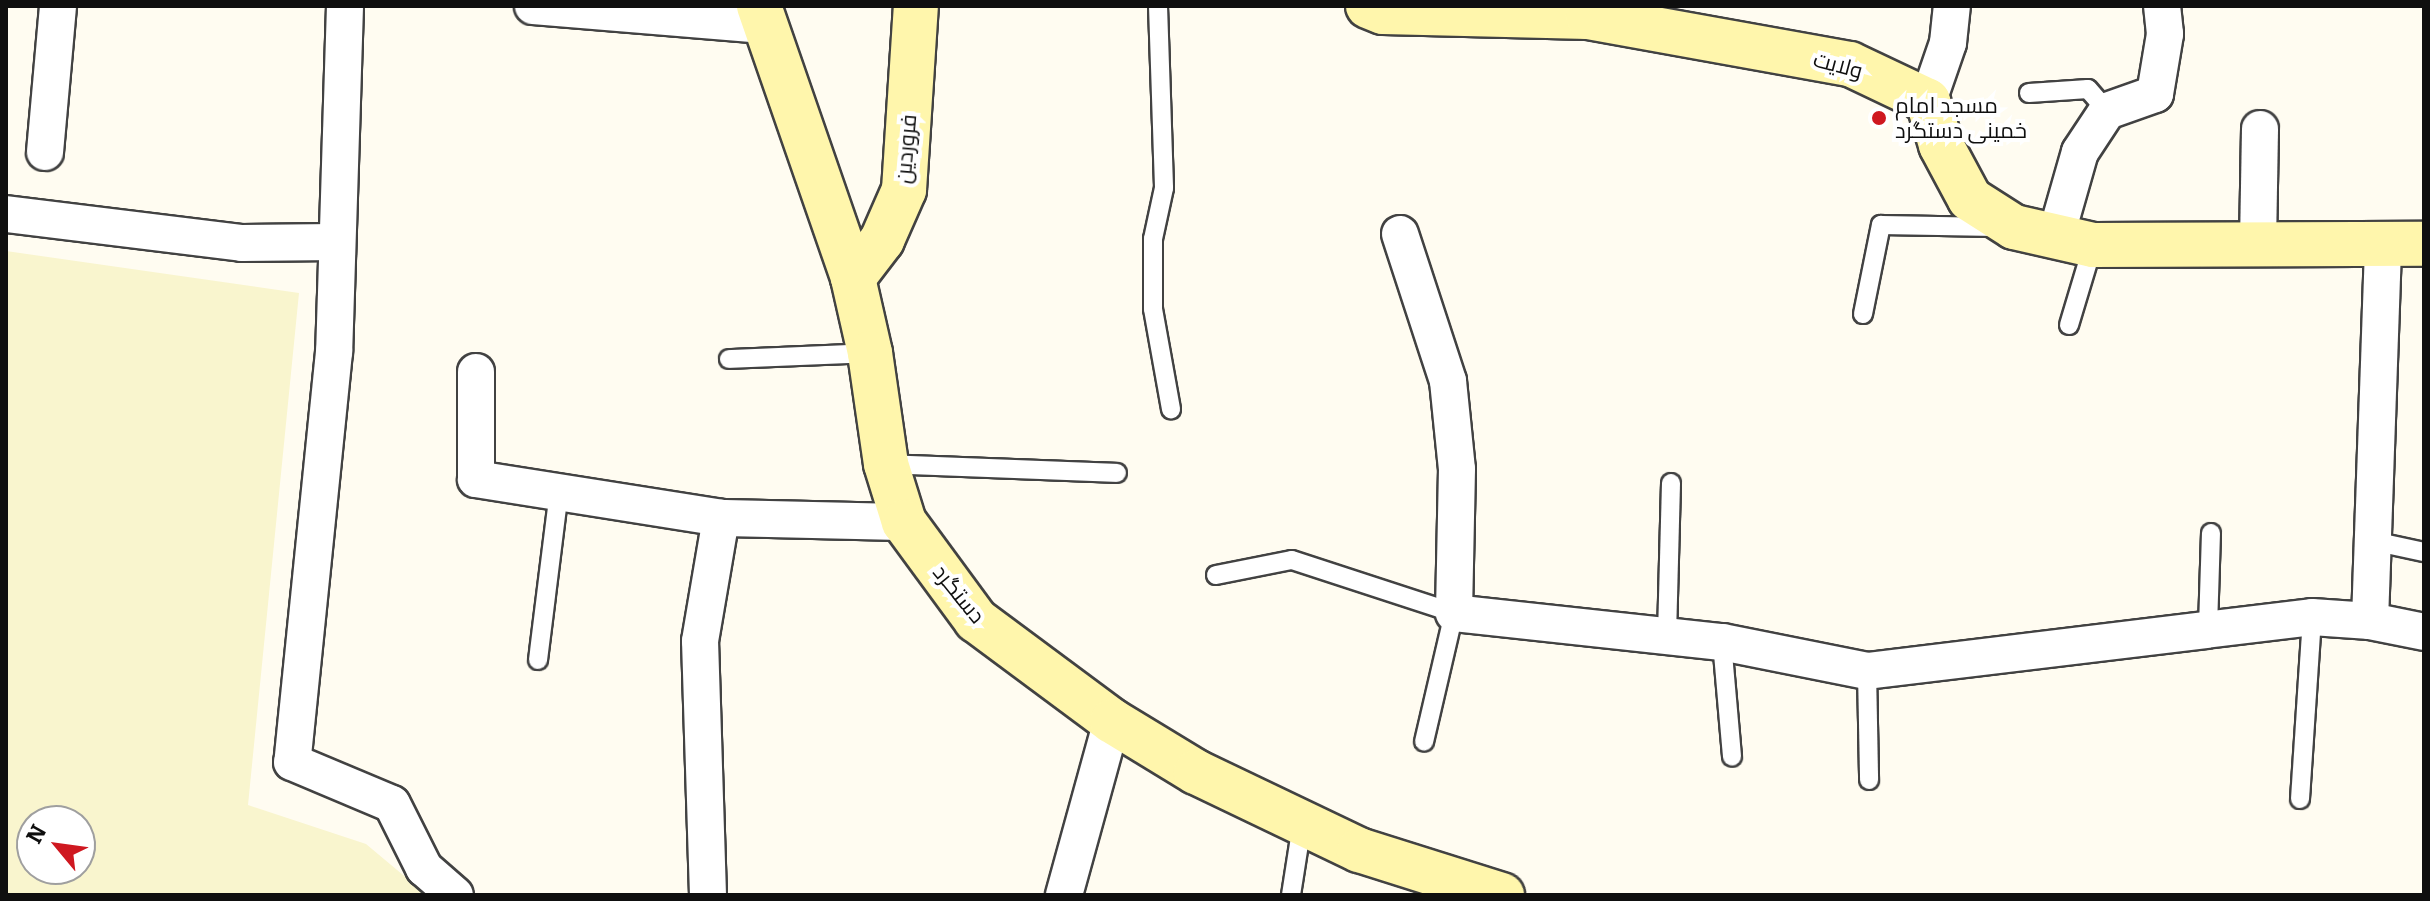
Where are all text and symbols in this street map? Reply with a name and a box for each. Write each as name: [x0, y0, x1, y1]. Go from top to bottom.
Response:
street label: ولایت: [1810, 46, 1866, 84]
place label: مسجد امام خمینی دستگرد: [1895, 92, 2027, 144]
marker: مسجد امام خمینی دستگرد: [1870, 109, 1888, 127]
street label: فروردین: [890, 113, 922, 185]
street label: دستگرد: [927, 559, 991, 629]
north arrow: [16, 805, 96, 885]
text: N: [20, 820, 52, 848]

